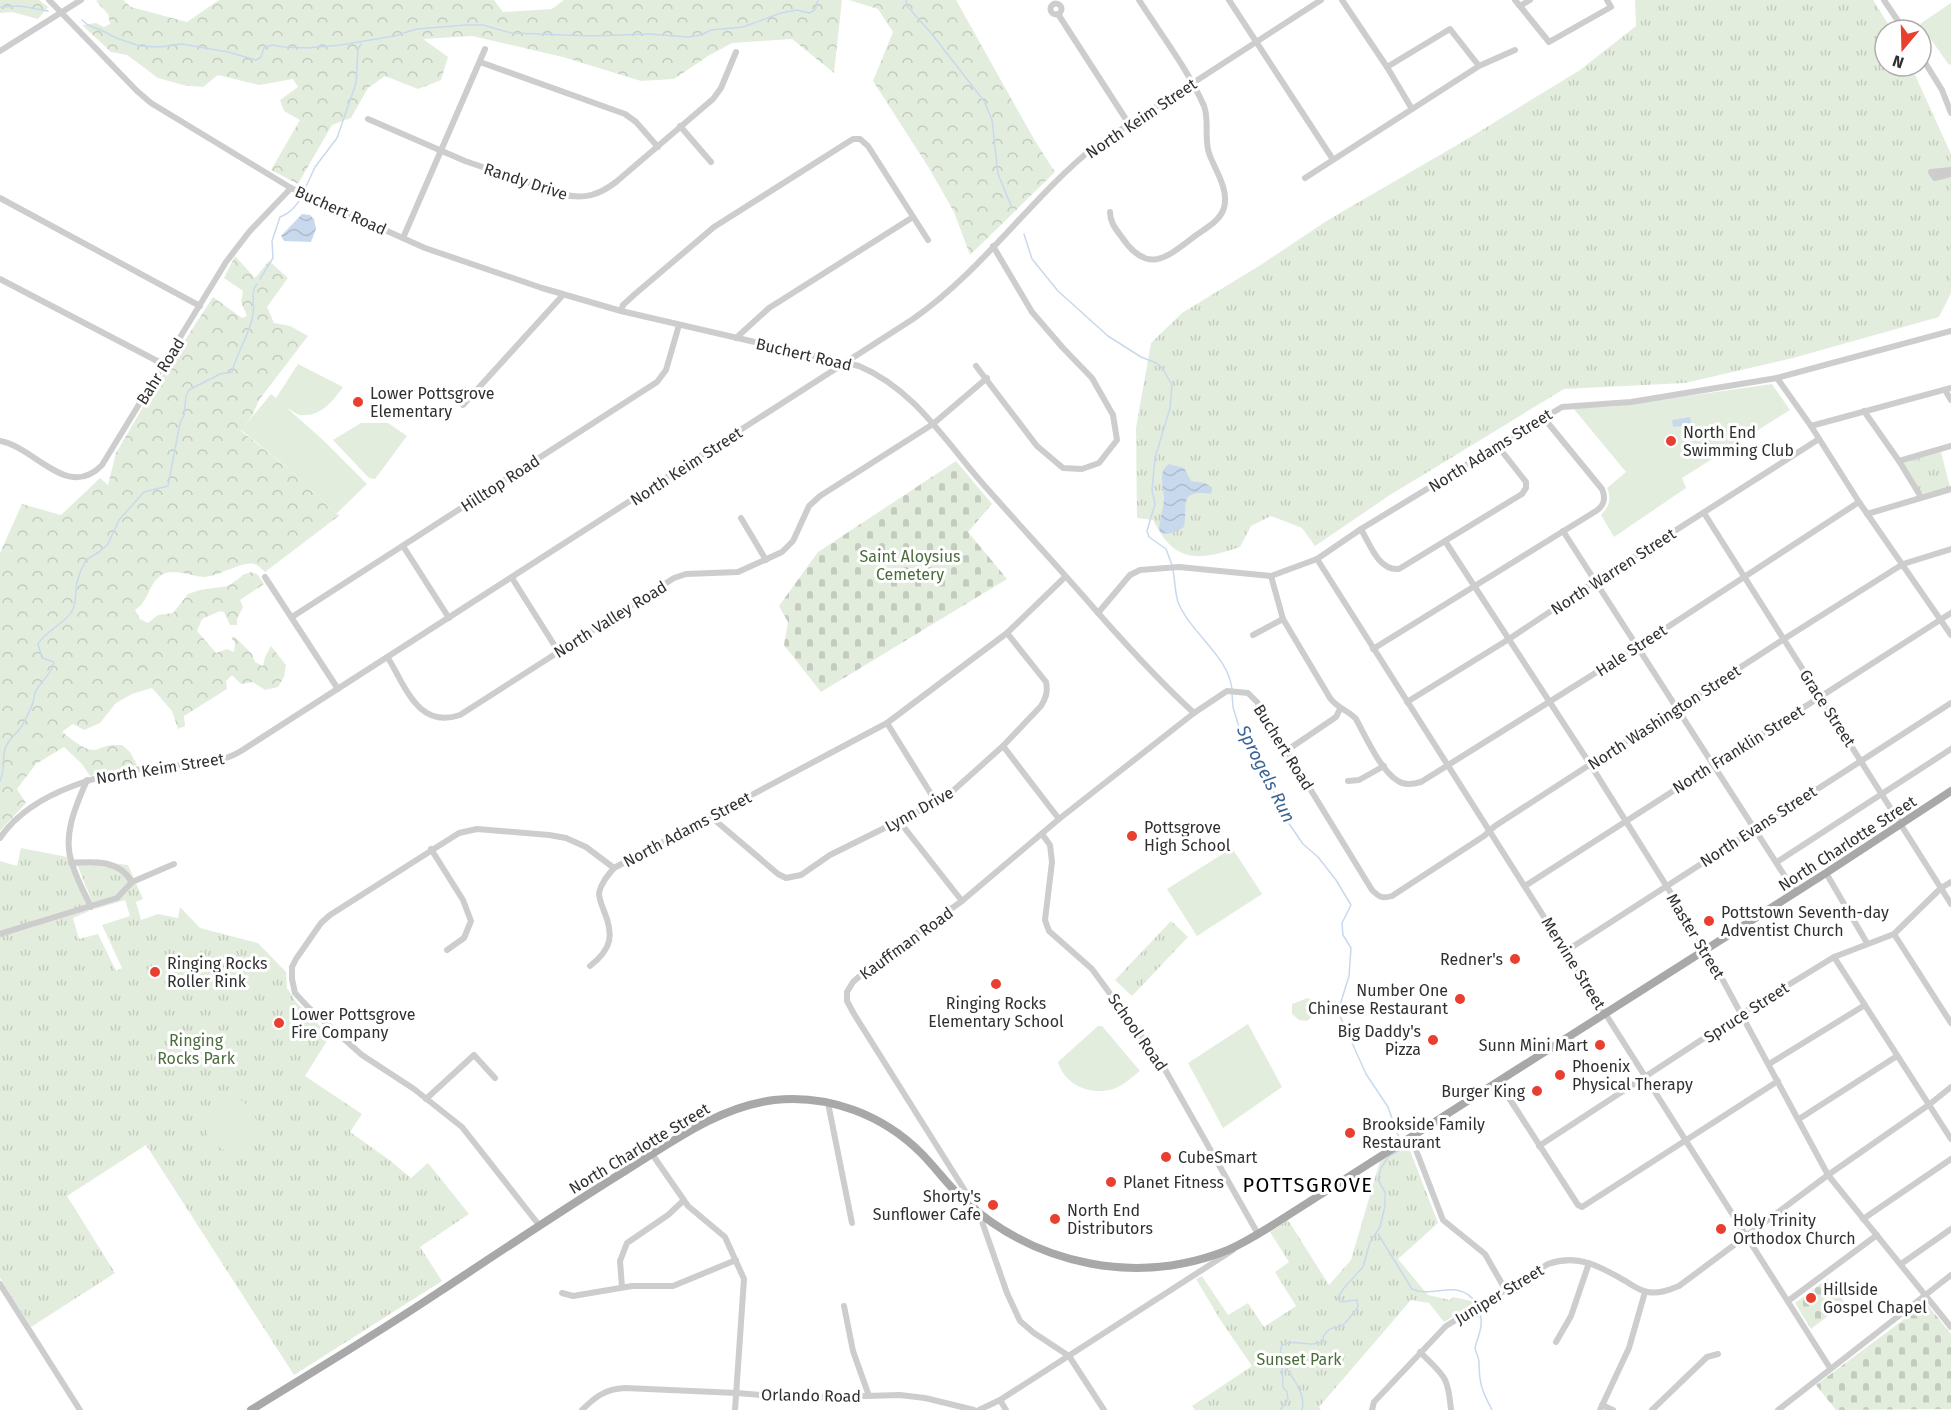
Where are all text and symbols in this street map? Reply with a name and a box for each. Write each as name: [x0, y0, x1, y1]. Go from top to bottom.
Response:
north arrow: [1873, 18, 1933, 78]
text: N: [1890, 51, 1906, 72]
street label: North Keim Street: [1082, 74, 1201, 163]
street label: Randy Drive: [482, 159, 570, 204]
street label: Buchert Road: [292, 182, 389, 239]
street label: Bahr Road: [132, 334, 188, 408]
street label: Buchert Road: [754, 334, 854, 375]
place label: Lower Pottsgrove Elementary: [370, 384, 495, 421]
marker: Lower Pottsgrove Elementary: [351, 395, 365, 409]
street label: North Adams Street: [1425, 405, 1556, 496]
street label: North Keim Street: [627, 423, 746, 510]
place label: North End Swimming Club: [1683, 423, 1794, 460]
marker: North End Swimming Club: [1664, 434, 1678, 448]
street label: Hilltop Road: [457, 451, 543, 516]
street label: North Warren Street: [1547, 524, 1679, 619]
park label: Saint Aloysius Cemetery: [860, 547, 960, 584]
street label: North Valley Road: [550, 577, 670, 662]
street label: Hale Street: [1592, 620, 1670, 680]
street label: North Washington Street: [1584, 661, 1744, 774]
street label: Grace Street: [1796, 666, 1860, 751]
street label: Buchert Road: [1250, 701, 1318, 794]
street label: North Franklin Street: [1669, 701, 1808, 798]
water label: Sprogels Run: [1232, 721, 1300, 826]
street label: North Keim Street: [95, 749, 226, 788]
street label: North Evans Street: [1697, 782, 1820, 871]
street label: Lynn Drive: [882, 783, 957, 836]
street label: North Adams Street: [620, 788, 755, 871]
street label: North Charlotte Street: [1775, 792, 1920, 895]
place label: Pottsgrove High School: [1144, 818, 1231, 855]
marker: Pottsgrove High School: [1125, 829, 1139, 843]
street label: Master Street: [1663, 890, 1729, 983]
street label: Kauffman Road: [856, 903, 957, 984]
place label: Pottstown Seventh-day Adventist Church: [1721, 903, 1889, 940]
street label: Mervine Street: [1538, 914, 1610, 1013]
marker: Pottstown Seventh-day Adventist Church: [1702, 914, 1716, 928]
place label: Redner's: [1440, 950, 1503, 969]
marker: Redner's: [1508, 952, 1522, 966]
place label: Ringing Rocks Roller Rink: [167, 954, 267, 991]
marker: Ringing Rocks Roller Rink: [148, 965, 162, 979]
marker: Ringing Rocks Elementary School: [989, 977, 1003, 991]
street label: Spruce Street: [1700, 978, 1792, 1047]
place label: Number One Chinese Restaurant: [1308, 981, 1448, 1018]
street label: School Road: [1104, 990, 1171, 1075]
marker: Number One Chinese Restaurant: [1453, 992, 1467, 1006]
place label: Ringing Rocks Elementary School: [928, 994, 1064, 1031]
place label: Lower Pottsgrove Fire Company: [291, 1005, 416, 1042]
marker: Lower Pottsgrove Fire Company: [272, 1016, 286, 1030]
place label: Big Daddy's Pizza: [1338, 1022, 1421, 1059]
park label: Ringing Rocks Park: [157, 1031, 236, 1068]
marker: Big Daddy's Pizza: [1426, 1033, 1440, 1047]
place label: Sunn Mini Mart: [1479, 1036, 1588, 1055]
marker: Sunn Mini Mart: [1593, 1038, 1607, 1052]
place label: Phoenix Physical Therapy: [1572, 1057, 1693, 1094]
marker: Phoenix Physical Therapy: [1553, 1068, 1567, 1082]
place label: Burger King: [1441, 1082, 1526, 1101]
marker: Burger King: [1530, 1084, 1544, 1098]
street label: North Charlotte Street: [566, 1099, 713, 1198]
place label: Brookside Family Restaurant: [1362, 1115, 1485, 1152]
marker: Brookside Family Restaurant: [1343, 1126, 1357, 1140]
place label: CubeSmart: [1178, 1148, 1258, 1167]
marker: CubeSmart: [1159, 1150, 1173, 1164]
place label: Planet Fitness: [1123, 1173, 1224, 1192]
district label: POTTSGROVE: [1242, 1173, 1374, 1197]
marker: Planet Fitness: [1104, 1175, 1118, 1189]
place label: Shorty's Sunflower Cafe: [873, 1187, 981, 1224]
marker: Shorty's Sunflower Cafe: [986, 1198, 1000, 1212]
place label: North End Distributors: [1067, 1201, 1153, 1238]
place label: Holy Trinity Orthodox Church: [1733, 1211, 1856, 1248]
marker: North End Distributors: [1048, 1212, 1062, 1226]
marker: Holy Trinity Orthodox Church: [1714, 1222, 1728, 1236]
street label: Juniper Street: [1451, 1260, 1547, 1328]
place label: Hillside Gospel Chapel: [1823, 1280, 1927, 1317]
marker: Hillside Gospel Chapel: [1804, 1291, 1818, 1305]
park label: Sunset Park: [1256, 1350, 1342, 1369]
street label: Orlando Road: [761, 1385, 861, 1406]

